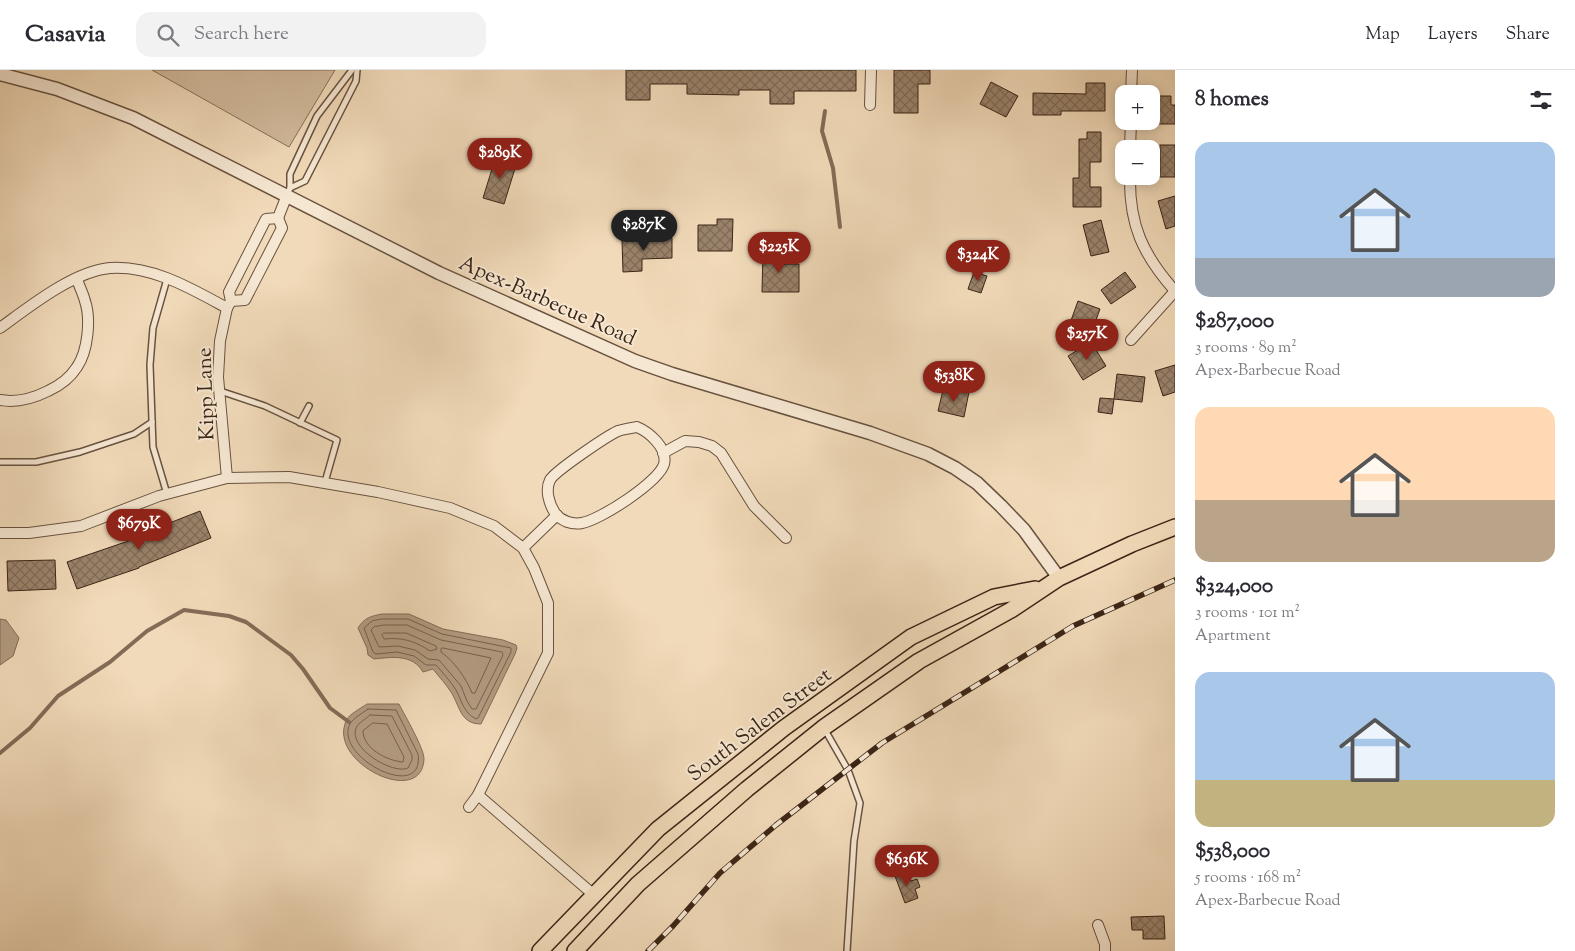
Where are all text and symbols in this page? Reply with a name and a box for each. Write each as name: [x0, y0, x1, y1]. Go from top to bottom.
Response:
search box: [136, 12, 486, 57]
text: Casavia: [25, 18, 106, 52]
icon: search: [154, 21, 182, 49]
text: Search here: [194, 21, 289, 48]
text: Map: [1365, 22, 1400, 48]
text: Layers: [1428, 22, 1478, 48]
text: Share: [1506, 22, 1550, 48]
map controls: [1115, 85, 1160, 185]
button: +: [1115, 85, 1160, 130]
text: 8 homes: [1195, 85, 1269, 115]
icon: filters: [1527, 86, 1555, 114]
pin: $289K: [465, 138, 535, 180]
button: −: [1115, 140, 1160, 185]
text: $289K: [478, 142, 522, 165]
icon: home: [1330, 175, 1420, 265]
pin: $287K: [609, 210, 679, 252]
text: $287K: [622, 214, 666, 237]
pin: $225K: [744, 232, 814, 274]
text: $225K: [759, 236, 799, 259]
pin: $324K: [943, 240, 1013, 282]
text: $324K: [957, 244, 999, 267]
street label: Apex-Barbecue Road: [454, 249, 641, 354]
text: $287,000: [1195, 307, 1274, 337]
pin: $257K: [1052, 318, 1122, 361]
text: $257K: [1066, 323, 1108, 346]
text: 3 rooms · 89 m²: [1195, 337, 1297, 360]
street label: Kipp Lane: [190, 347, 224, 441]
pin: $538K: [919, 360, 989, 403]
text: Apex-Barbecue Road: [1195, 360, 1341, 383]
text: $538K: [934, 365, 974, 388]
icon: home: [1330, 440, 1420, 530]
pin: $679K: [104, 508, 174, 551]
text: $679K: [117, 513, 161, 536]
text: $324,000: [1195, 572, 1273, 602]
text: 3 rooms · 101 m²: [1195, 602, 1300, 625]
text: Apartment: [1195, 625, 1271, 648]
street label: South Salem Street: [682, 661, 839, 790]
icon: home: [1330, 705, 1420, 795]
text: $538,000: [1195, 837, 1270, 867]
pin: $636K: [872, 844, 942, 887]
text: $636K: [886, 849, 928, 872]
text: 5 rooms · 168 m²: [1195, 867, 1301, 890]
text: Apex-Barbecue Road: [1195, 890, 1341, 913]

